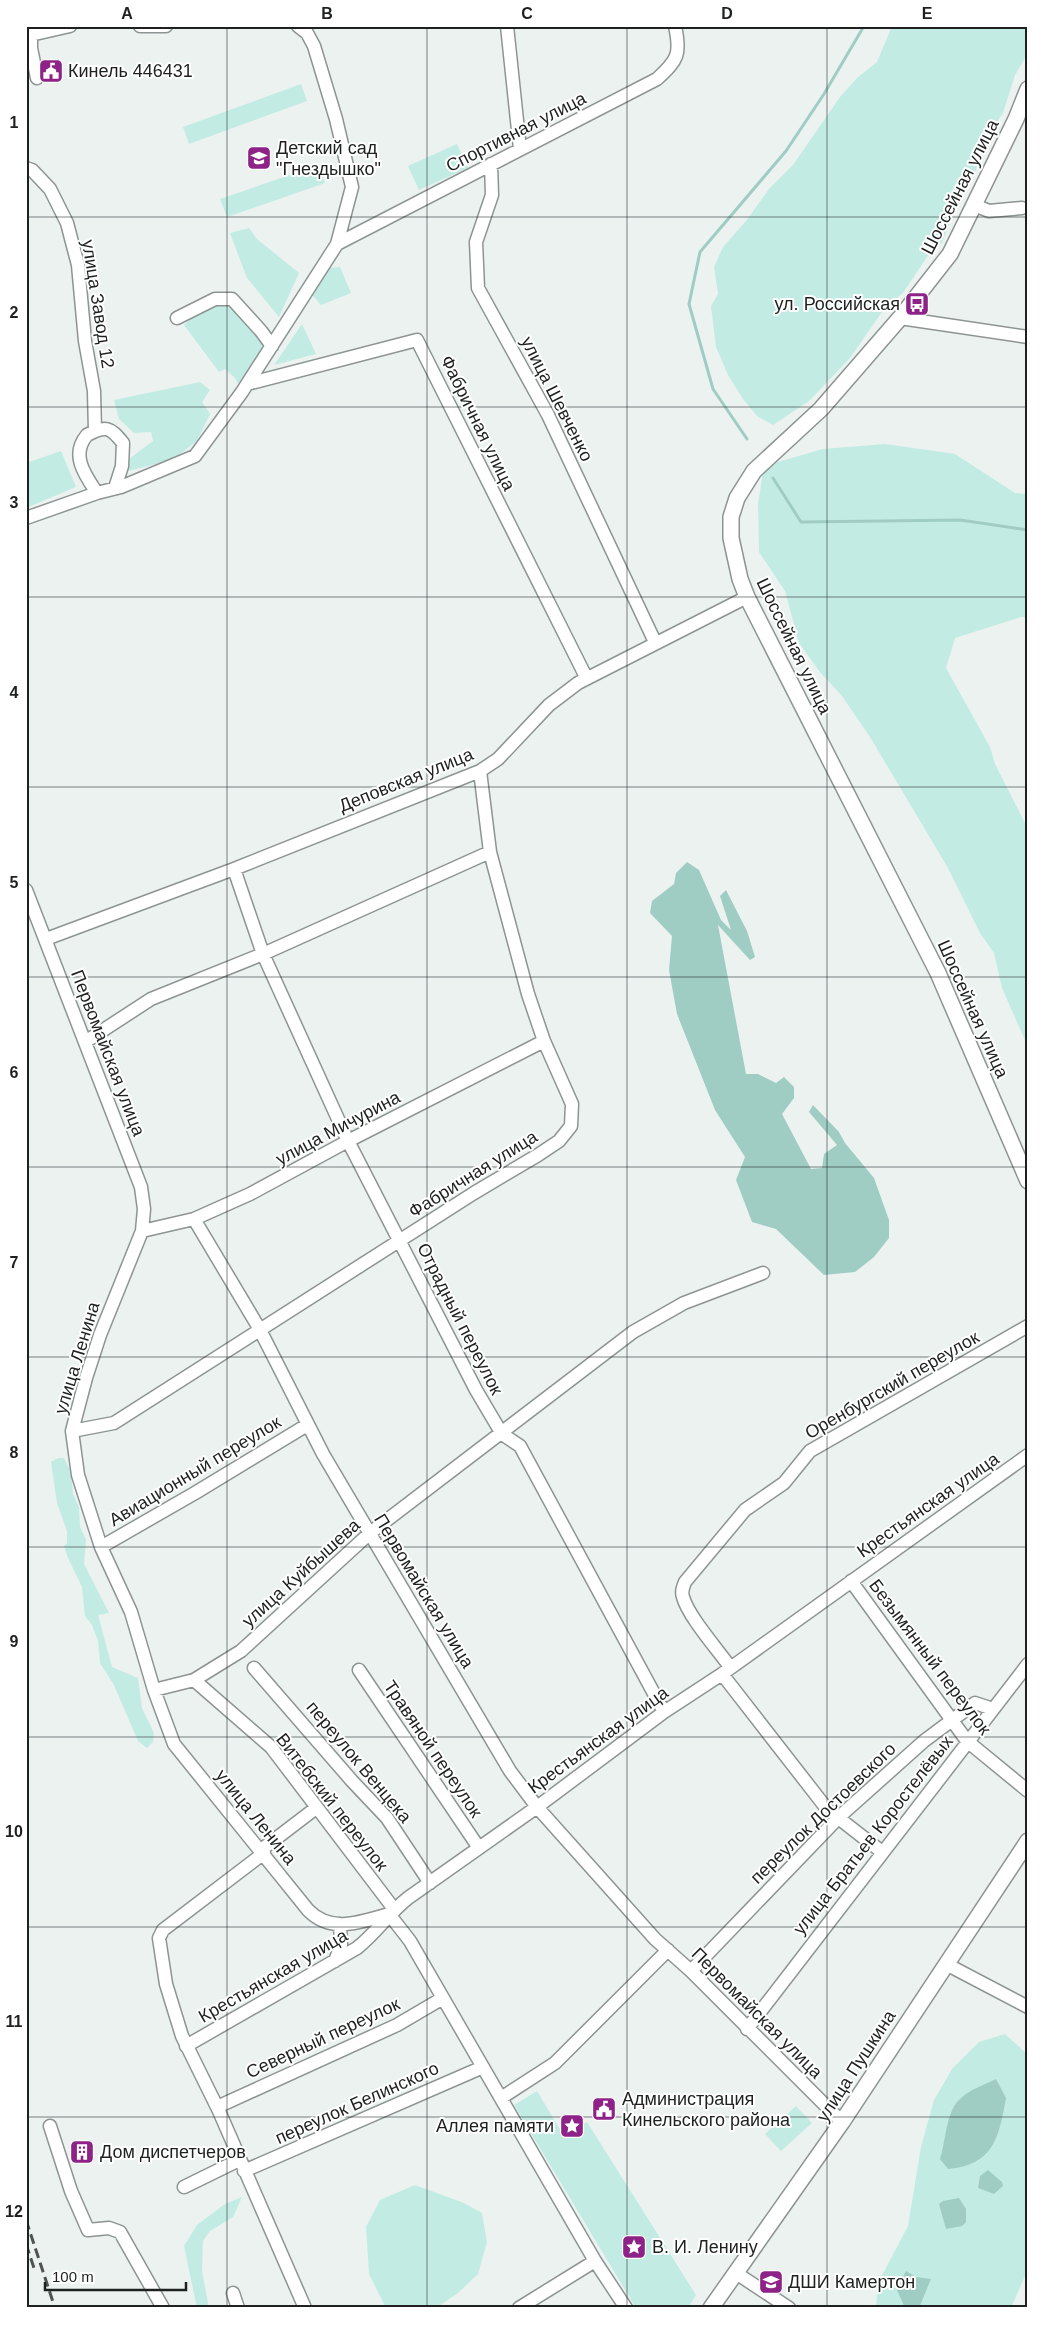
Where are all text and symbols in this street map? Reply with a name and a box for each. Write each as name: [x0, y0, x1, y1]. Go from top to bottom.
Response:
text: A: [121, 5, 133, 22]
text: B: [321, 5, 333, 22]
text: C: [521, 5, 533, 22]
text: D: [721, 5, 733, 22]
text: E: [922, 5, 933, 22]
public building icon: Кинель 446431: [38, 58, 64, 84]
place label: Кинель 446431: [68, 61, 193, 81]
street label: Спортивная улица: [443, 88, 590, 176]
text: 1: [10, 114, 19, 131]
street label: Шоссейная улица: [917, 115, 1003, 258]
place label: Детский сад "Гнездышко": [276, 138, 381, 179]
school or university icon: Детский сад "Гнездышко": [246, 145, 272, 171]
street label: улица Завод 12: [78, 238, 118, 370]
bus stop icon: ул. Российская: [904, 291, 930, 317]
place label: ул. Российская: [775, 294, 900, 314]
text: 2: [10, 304, 19, 321]
street label: улица Шевченко: [517, 333, 597, 465]
street label: Фабричная улица: [437, 352, 520, 495]
text: 3: [10, 494, 19, 511]
street label: Шоссейная улица: [752, 575, 836, 718]
text: 4: [10, 684, 19, 701]
street label: Деповская улица: [336, 744, 477, 816]
text: 5: [10, 874, 19, 891]
street label: Шоссейная улица: [934, 937, 1013, 1082]
street label: Первомайская улица: [67, 967, 149, 1140]
text: 6: [10, 1064, 19, 1081]
street label: улица Мичурина: [272, 1086, 404, 1169]
street label: Фабричная улица: [405, 1126, 542, 1222]
street label: Отрадный переулок: [413, 1240, 507, 1398]
text: 7: [10, 1254, 19, 1271]
street label: улица Ленина: [50, 1299, 104, 1417]
street label: Оренбургский переулок: [801, 1327, 983, 1443]
street label: Авиационный переулок: [106, 1412, 285, 1530]
text: 8: [10, 1444, 19, 1461]
street label: Крестьянская улица: [853, 1448, 1003, 1561]
street label: Первомайская улица: [370, 1510, 478, 1673]
street label: улица Куйбышева: [238, 1514, 365, 1631]
street label: Безымянный переулок: [865, 1575, 995, 1739]
text: 9: [10, 1633, 19, 1650]
street label: Травяной переулок: [380, 1677, 486, 1821]
street label: Крестьянская улица: [524, 1682, 673, 1798]
street label: переулок Венцека: [302, 1697, 416, 1827]
street label: Витебский переулок: [272, 1729, 392, 1875]
street label: улица Братьев Коростелёвых: [789, 1731, 957, 1939]
street label: переулок Достоевского: [746, 1738, 900, 1888]
street label: улица Ленина: [212, 1766, 301, 1869]
text: 10: [5, 1823, 23, 1840]
street label: Крестьянская улица: [195, 1925, 352, 2027]
street label: Первомайская улица: [688, 1944, 827, 2083]
street label: Северный переулок: [243, 1994, 403, 2082]
street label: улица Пушкина: [813, 2006, 900, 2125]
text: 11: [6, 2013, 23, 2030]
street label: переулок Белинского: [272, 2058, 442, 2148]
place label: Администрация Кинельского района: [622, 2089, 791, 2130]
public building icon: Администрация Кинельского района: [591, 2096, 617, 2122]
place icon: Аллея памяти: [559, 2113, 585, 2139]
place label: Аллея памяти: [436, 2116, 554, 2136]
building icon: Дом диспетчеров: [69, 2139, 95, 2165]
place label: Дом диспетчеров: [100, 2142, 246, 2162]
text: 12: [5, 2203, 23, 2220]
place icon: В. И. Ленину: [621, 2234, 647, 2260]
place label: В. И. Ленину: [652, 2237, 758, 2257]
scale bar: [45, 2259, 186, 2291]
text: 100 m: [52, 2268, 94, 2285]
school or university icon: ДШИ Камертон: [758, 2269, 784, 2295]
place label: ДШИ Камертон: [788, 2272, 915, 2292]

